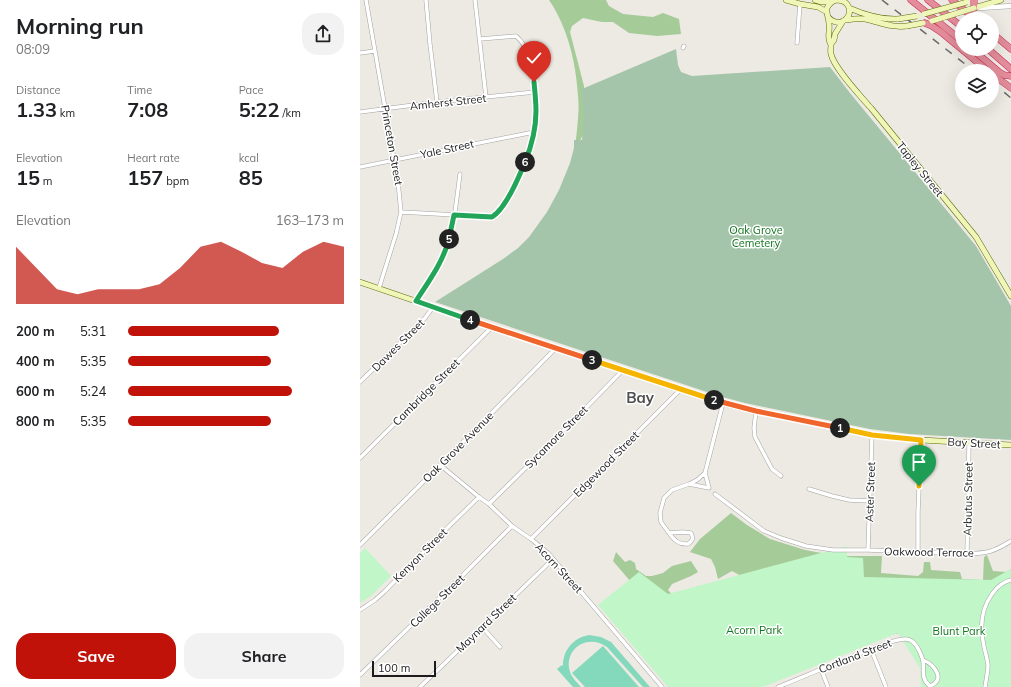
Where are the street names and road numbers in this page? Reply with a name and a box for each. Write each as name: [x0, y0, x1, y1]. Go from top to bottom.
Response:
street label: Amherst Street: [409, 91, 487, 113]
street label: Princeton Street: [378, 104, 406, 186]
street label: Yale Street: [418, 136, 475, 162]
street label: Tapley Street: [894, 139, 947, 199]
street label: Dawes Street: [369, 316, 427, 374]
street label: Cambridge Street: [389, 355, 463, 429]
street label: Sycamore Street: [521, 402, 591, 472]
street label: Oak Grove Avenue: [420, 409, 496, 485]
street label: Edgewood Street: [570, 428, 642, 500]
street label: Bay Street: [947, 435, 1001, 451]
street label: Aster Street: [862, 461, 878, 522]
street label: Arbutus Street: [960, 462, 976, 536]
street label: Kenyon Street: [390, 525, 450, 585]
street label: Acorn Street: [532, 540, 586, 596]
street label: Oakwood Terrace: [884, 544, 974, 560]
street label: College Street: [407, 571, 467, 631]
street label: Maynard Street: [453, 591, 519, 655]
street label: Cortland Street: [816, 636, 894, 676]

